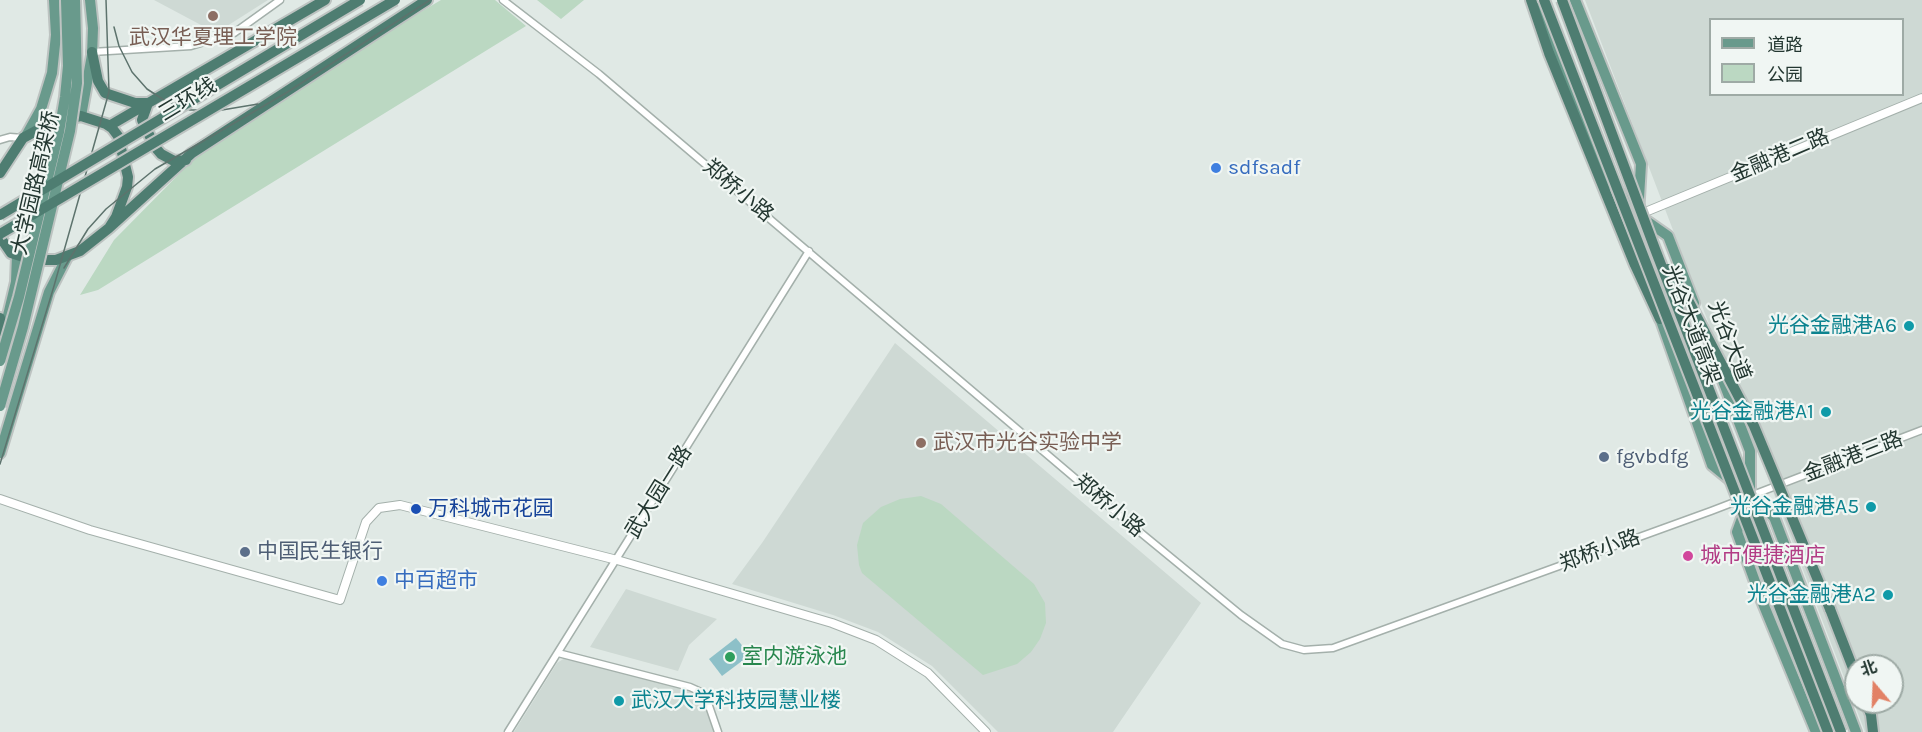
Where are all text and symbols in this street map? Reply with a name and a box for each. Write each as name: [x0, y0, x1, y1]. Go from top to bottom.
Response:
marker: 武汉华夏理工学院: [206, 9, 220, 23]
legend: [1709, 18, 1904, 96]
place label: 武汉华夏理工学院: [129, 25, 297, 51]
text: 道路: [1767, 34, 1803, 56]
text: 公园: [1767, 64, 1803, 86]
street label: 三环线: [155, 73, 221, 127]
street label: 大学园路高架桥: [7, 109, 65, 257]
street label: 金融港二路: [1727, 124, 1833, 188]
street label: 郑桥小路: [698, 154, 778, 228]
place label: sdfsadf: [1228, 155, 1300, 181]
marker: sdfsadf: [1209, 161, 1223, 175]
street label: 光谷大道高架: [1657, 262, 1725, 388]
street label: 光谷大道: [1702, 297, 1756, 385]
place label: 光谷金融港A6: [1768, 313, 1897, 339]
marker: 光谷金融港A6: [1902, 319, 1916, 333]
place label: 光谷金融港A1: [1690, 399, 1814, 425]
marker: 光谷金融港A1: [1819, 405, 1833, 419]
street label: 金融港三路: [1799, 426, 1907, 488]
place label: 武汉市光谷实验中学: [933, 430, 1122, 456]
marker: 武汉市光谷实验中学: [914, 436, 928, 450]
street label: 武大园一路: [620, 441, 698, 543]
place label: fgvbdfg: [1616, 444, 1688, 470]
marker: fgvbdfg: [1597, 450, 1611, 464]
street label: 郑桥小路: [1069, 469, 1149, 543]
place label: 光谷金融港A5: [1730, 494, 1859, 520]
place label: 万科城市花园: [428, 496, 554, 522]
marker: 光谷金融港A5: [1864, 500, 1878, 514]
marker: 万科城市花园: [409, 502, 423, 516]
street label: 郑桥小路: [1556, 525, 1644, 577]
place label: 中国民生银行: [257, 539, 383, 565]
place label: 城市便捷酒店: [1700, 543, 1826, 569]
marker: 中国民生银行: [238, 545, 252, 559]
marker: 城市便捷酒店: [1681, 549, 1695, 563]
place label: 中百超市: [394, 568, 478, 594]
marker: 中百超市: [375, 574, 389, 588]
place label: 光谷金融港A2: [1747, 582, 1876, 608]
marker: 光谷金融港A2: [1881, 588, 1895, 602]
place label: 室内游泳池: [742, 644, 847, 670]
marker: 室内游泳池: [723, 650, 737, 664]
north arrow: [1844, 654, 1904, 714]
text: 北: [1858, 657, 1879, 680]
place label: 武汉大学科技园慧业楼: [631, 688, 841, 714]
marker: 武汉大学科技园慧业楼: [612, 694, 626, 708]

